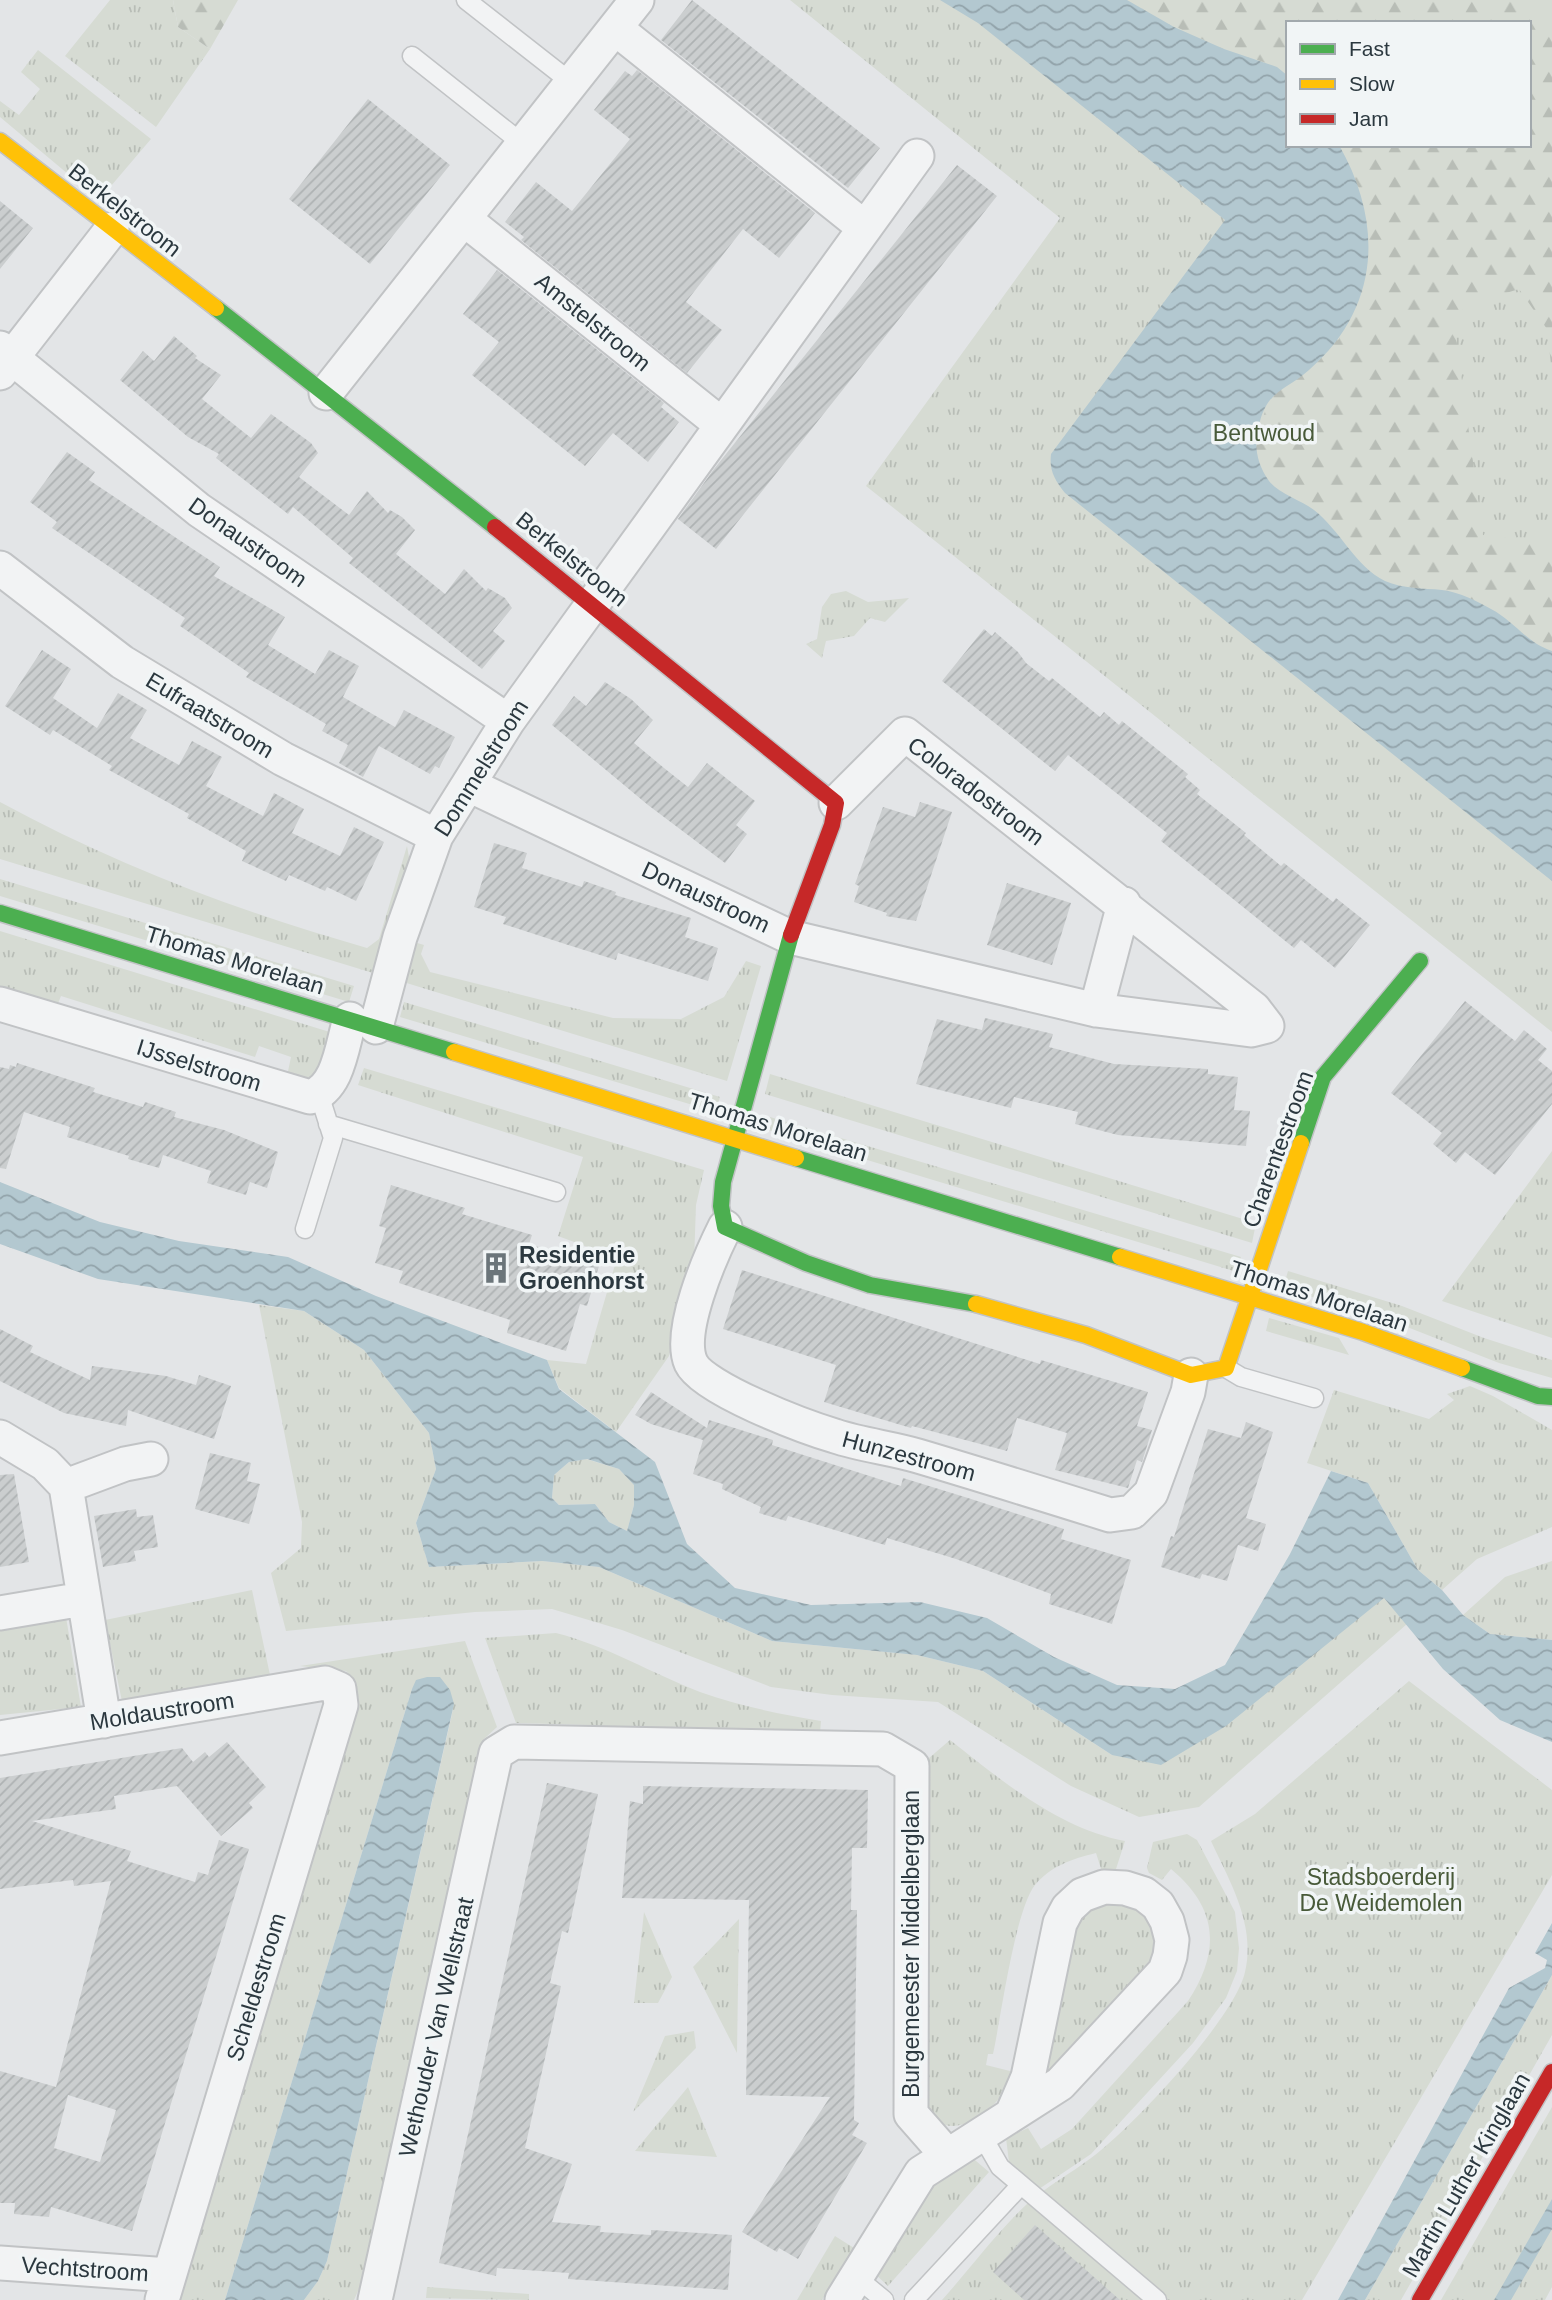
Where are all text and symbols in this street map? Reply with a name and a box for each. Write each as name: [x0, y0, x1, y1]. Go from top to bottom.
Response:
legend: [1286, 21, 1531, 147]
text: Fast: [1349, 37, 1390, 60]
text: Slow: [1349, 72, 1395, 95]
text: Jam: [1349, 107, 1389, 130]
street label: Berkelstroom: [64, 158, 186, 262]
street label: Amstelstroom: [530, 268, 656, 376]
park label: Bentwoud: [1213, 420, 1315, 446]
street label: Donaustroom: [184, 492, 312, 592]
street label: Berkelstroom: [511, 506, 633, 612]
street label: Eufraatstroom: [141, 667, 279, 763]
street label: Dommelstroom: [429, 695, 533, 841]
street label: Coloradostroom: [903, 731, 1049, 851]
street label: Donaustroom: [638, 856, 774, 938]
street label: Thomas Morelaan: [143, 920, 327, 1000]
street label: IJsselstroom: [133, 1034, 265, 1096]
street label: Charentestroom: [1238, 1067, 1318, 1231]
street label: Thomas Morelaan: [686, 1087, 870, 1167]
place label: Residentie Groenhorst: [519, 1242, 645, 1294]
building icon: Residentie Groenhorst: [479, 1251, 513, 1285]
street label: Thomas Morelaan: [1227, 1255, 1411, 1337]
street label: Hunzestroom: [840, 1426, 978, 1486]
street label: Moldaustroom: [88, 1687, 236, 1735]
street label: Burgemeester Middelberglaan: [898, 1790, 924, 2098]
park label: Stadsboerderij De Weidemolen: [1299, 1864, 1463, 1916]
street label: Wethouder Van Wellstraat: [393, 1894, 479, 2159]
street label: Scheldestroom: [221, 1910, 291, 2064]
street label: Martin Luther Kinglaan: [1397, 2068, 1535, 2282]
street label: Vechtstroom: [20, 2252, 150, 2286]

